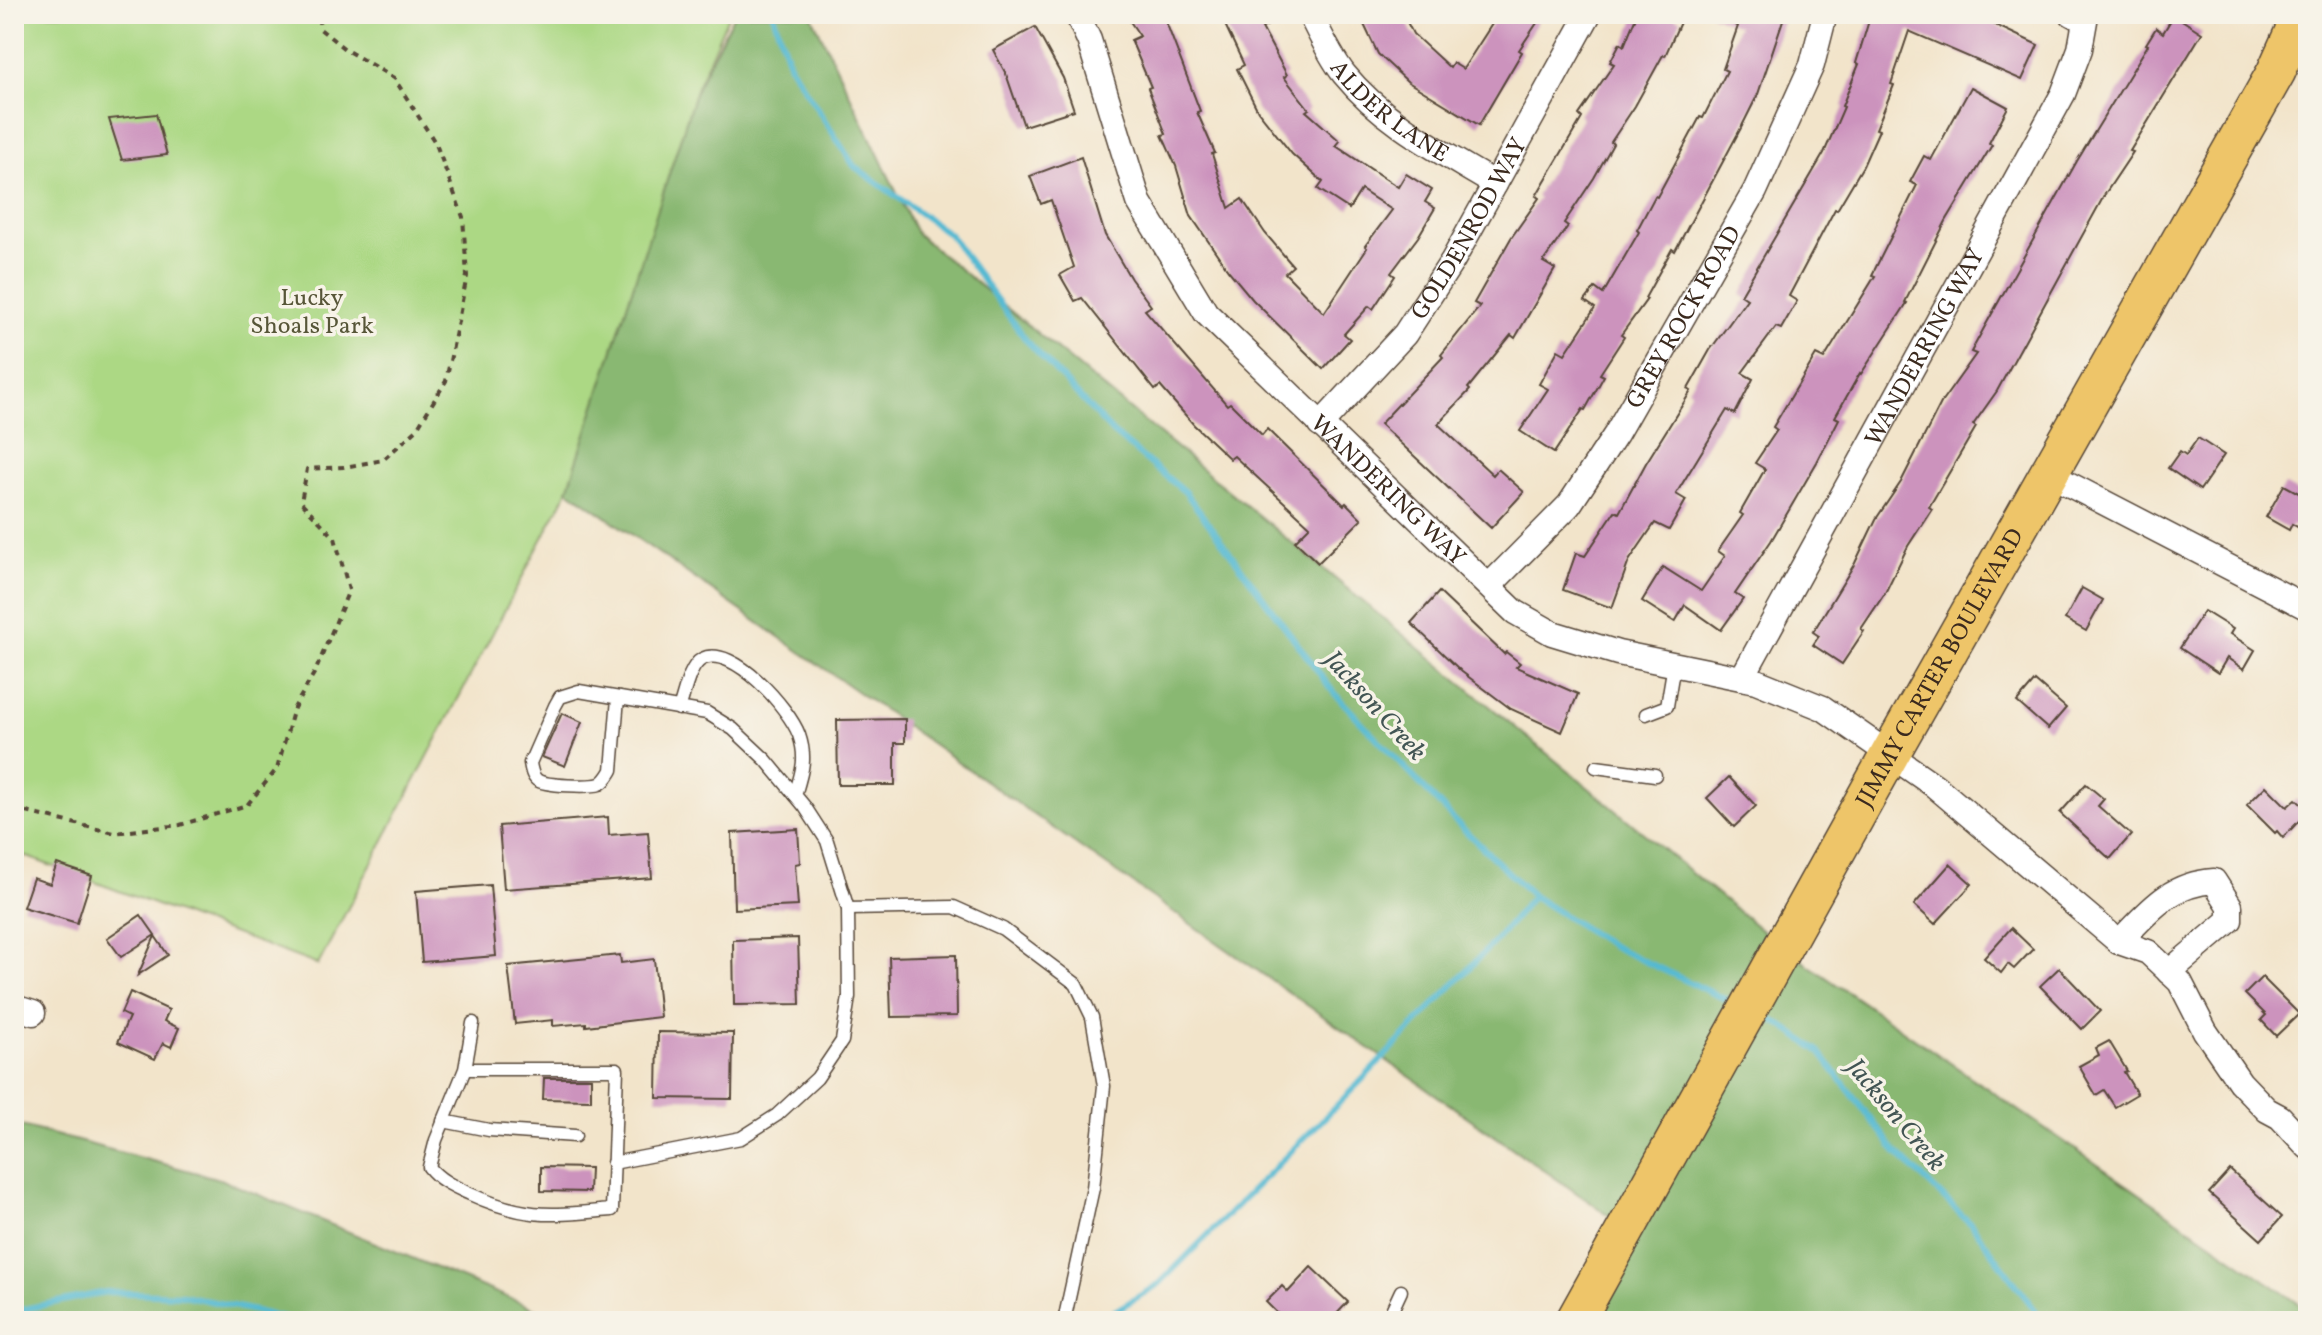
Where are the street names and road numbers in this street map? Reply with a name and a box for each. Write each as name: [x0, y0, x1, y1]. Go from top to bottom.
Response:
street label: ALDER LANE: [1320, 54, 1455, 172]
street label: GOLDENROD WAY: [1404, 132, 1536, 327]
street label: GREY ROCK ROAD: [1619, 220, 1751, 416]
street label: WANDERRING WAY: [1858, 243, 1994, 453]
street label: WANDERING WAY: [1302, 408, 1473, 575]
street label: JIMMY CARTER BOULEVARD: [1848, 523, 2033, 814]

